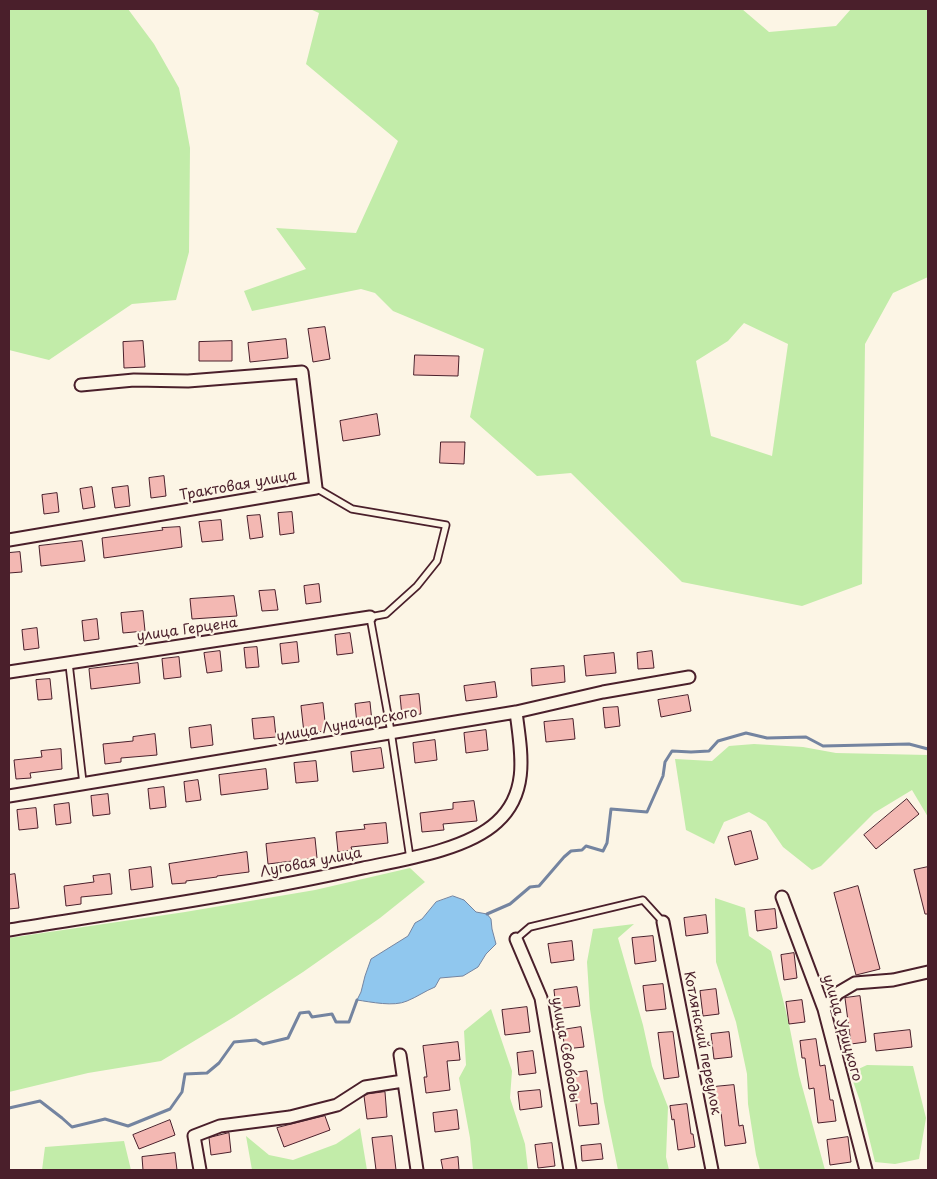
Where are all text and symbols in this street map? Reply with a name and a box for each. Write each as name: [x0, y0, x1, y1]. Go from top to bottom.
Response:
street label: Трактовая улица: [178, 467, 298, 505]
street label: улица Герцена: [135, 615, 239, 645]
street label: улица Луначарского: [275, 704, 419, 746]
street label: Луговая улица: [259, 845, 363, 881]
street label: Котлянский переулок: [680, 970, 724, 1116]
street label: улица Урицкого: [819, 973, 865, 1083]
street label: улица Свободы: [547, 996, 583, 1104]

